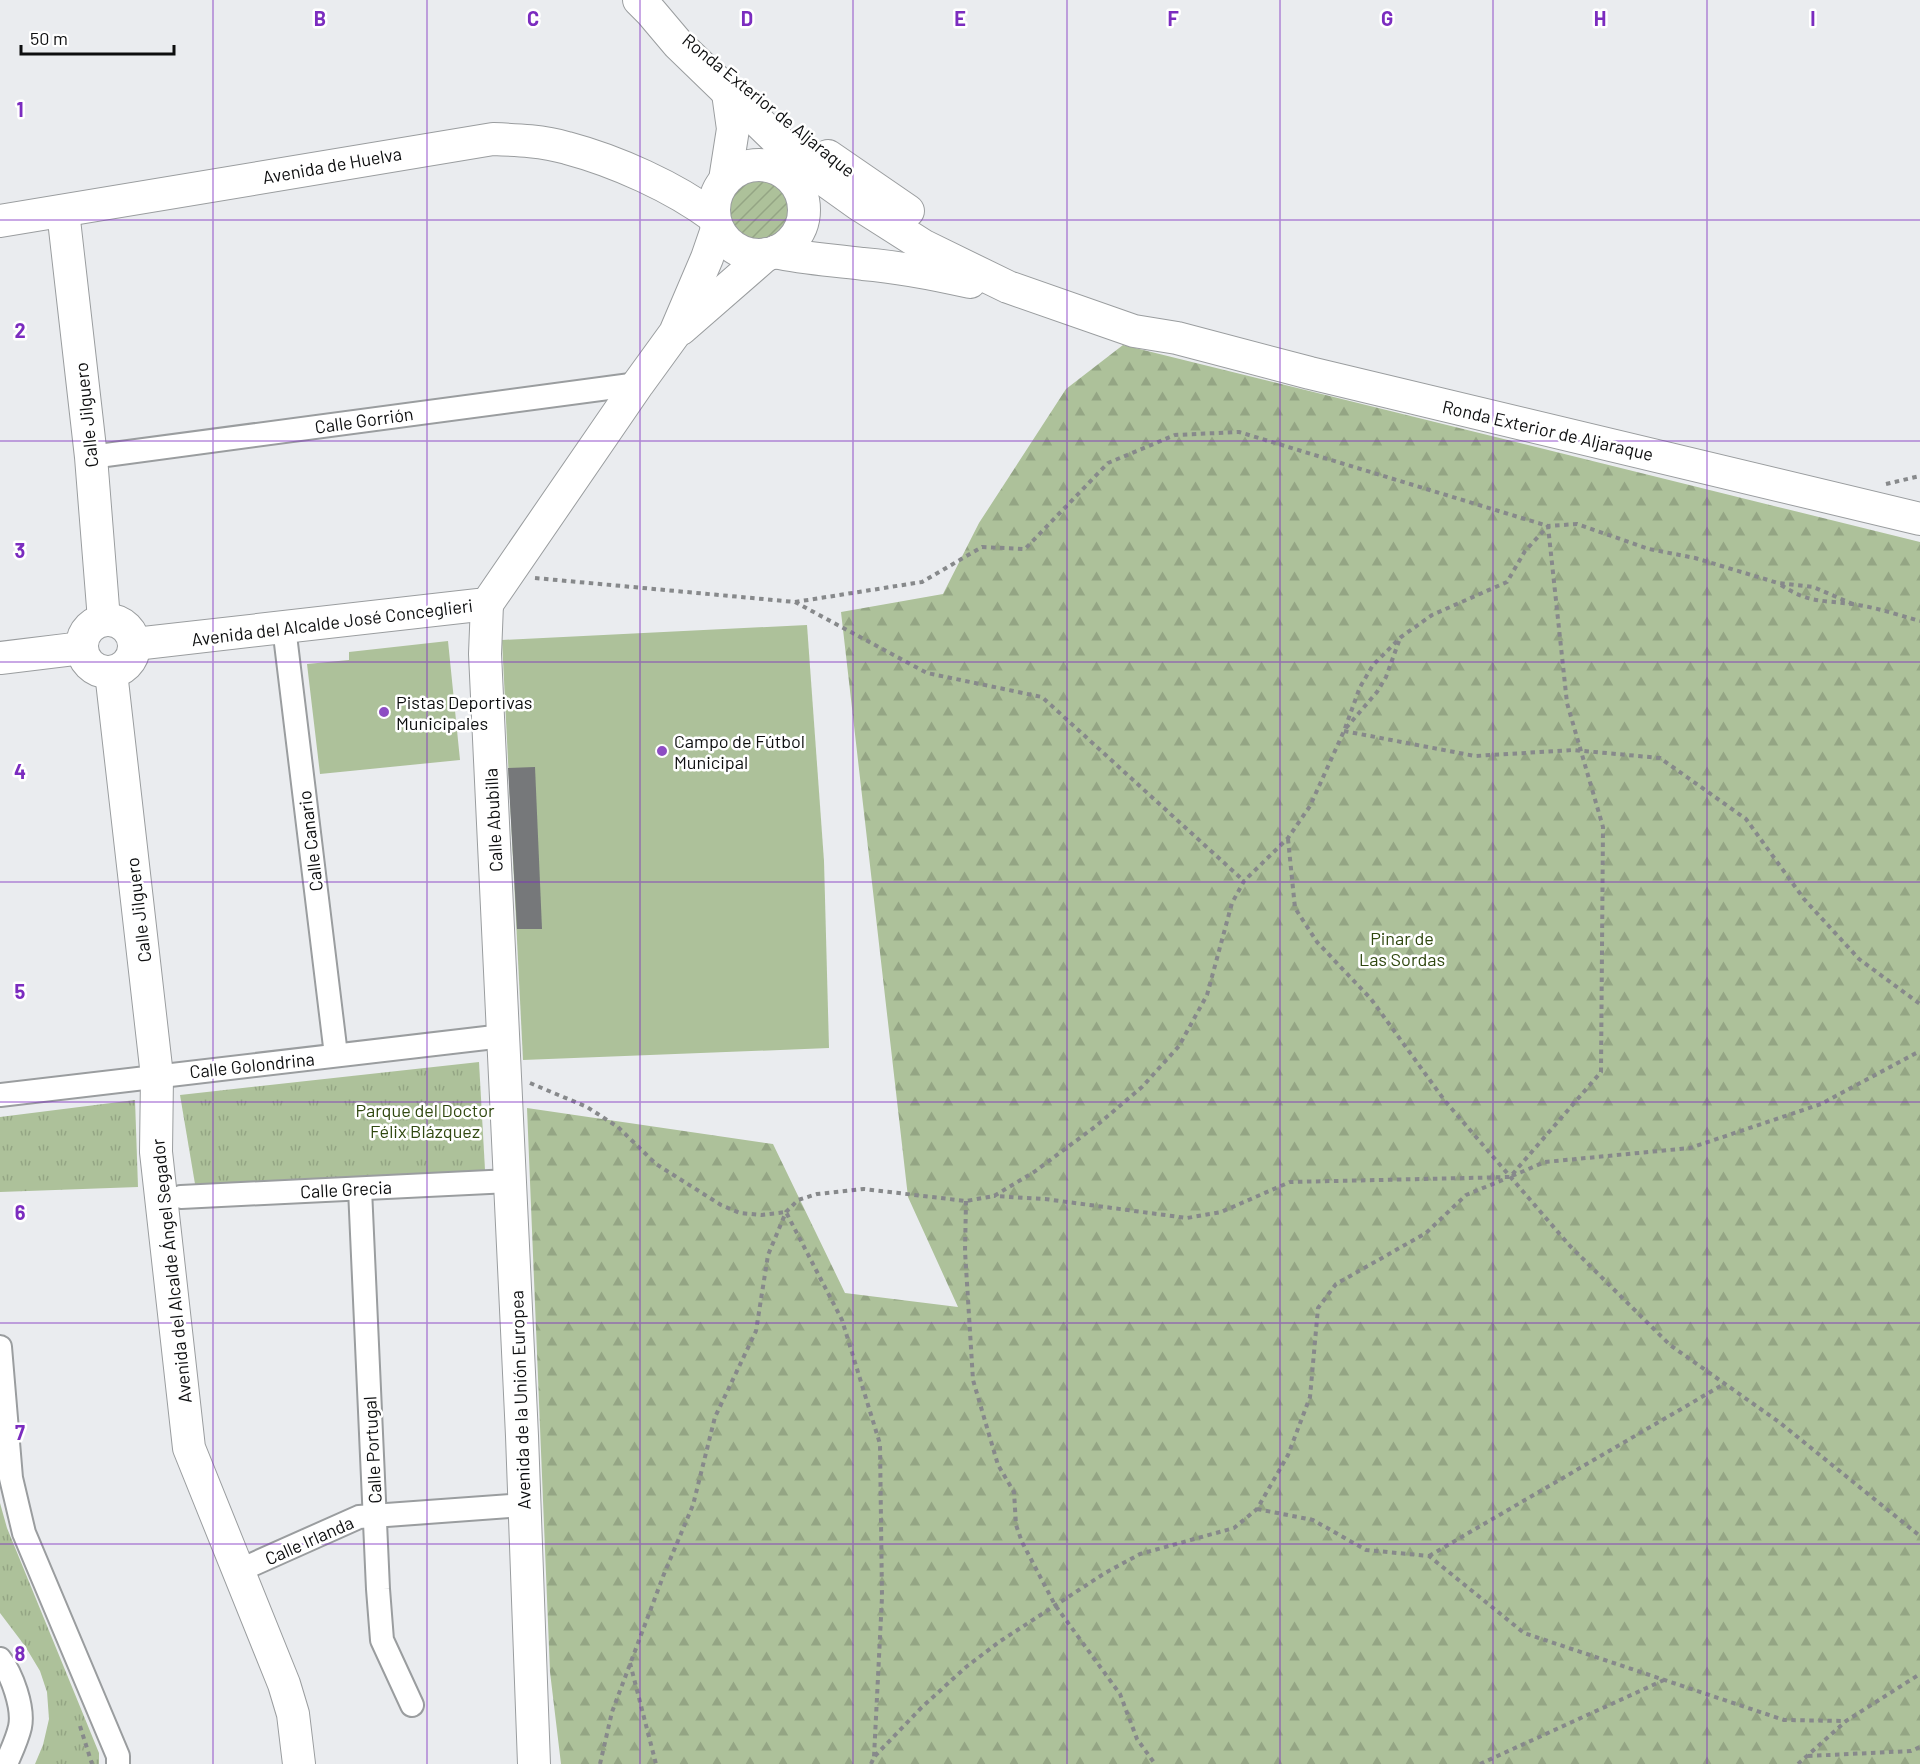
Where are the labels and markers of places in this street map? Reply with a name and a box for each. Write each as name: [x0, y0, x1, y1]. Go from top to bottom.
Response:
place label: Pistas Deportivas Municipales: [396, 691, 532, 734]
marker: Pistas Deportivas Municipales: [377, 705, 391, 719]
place label: Campo de Fútbol Municipal: [674, 730, 805, 773]
marker: Campo de Fútbol Municipal: [655, 744, 669, 758]

